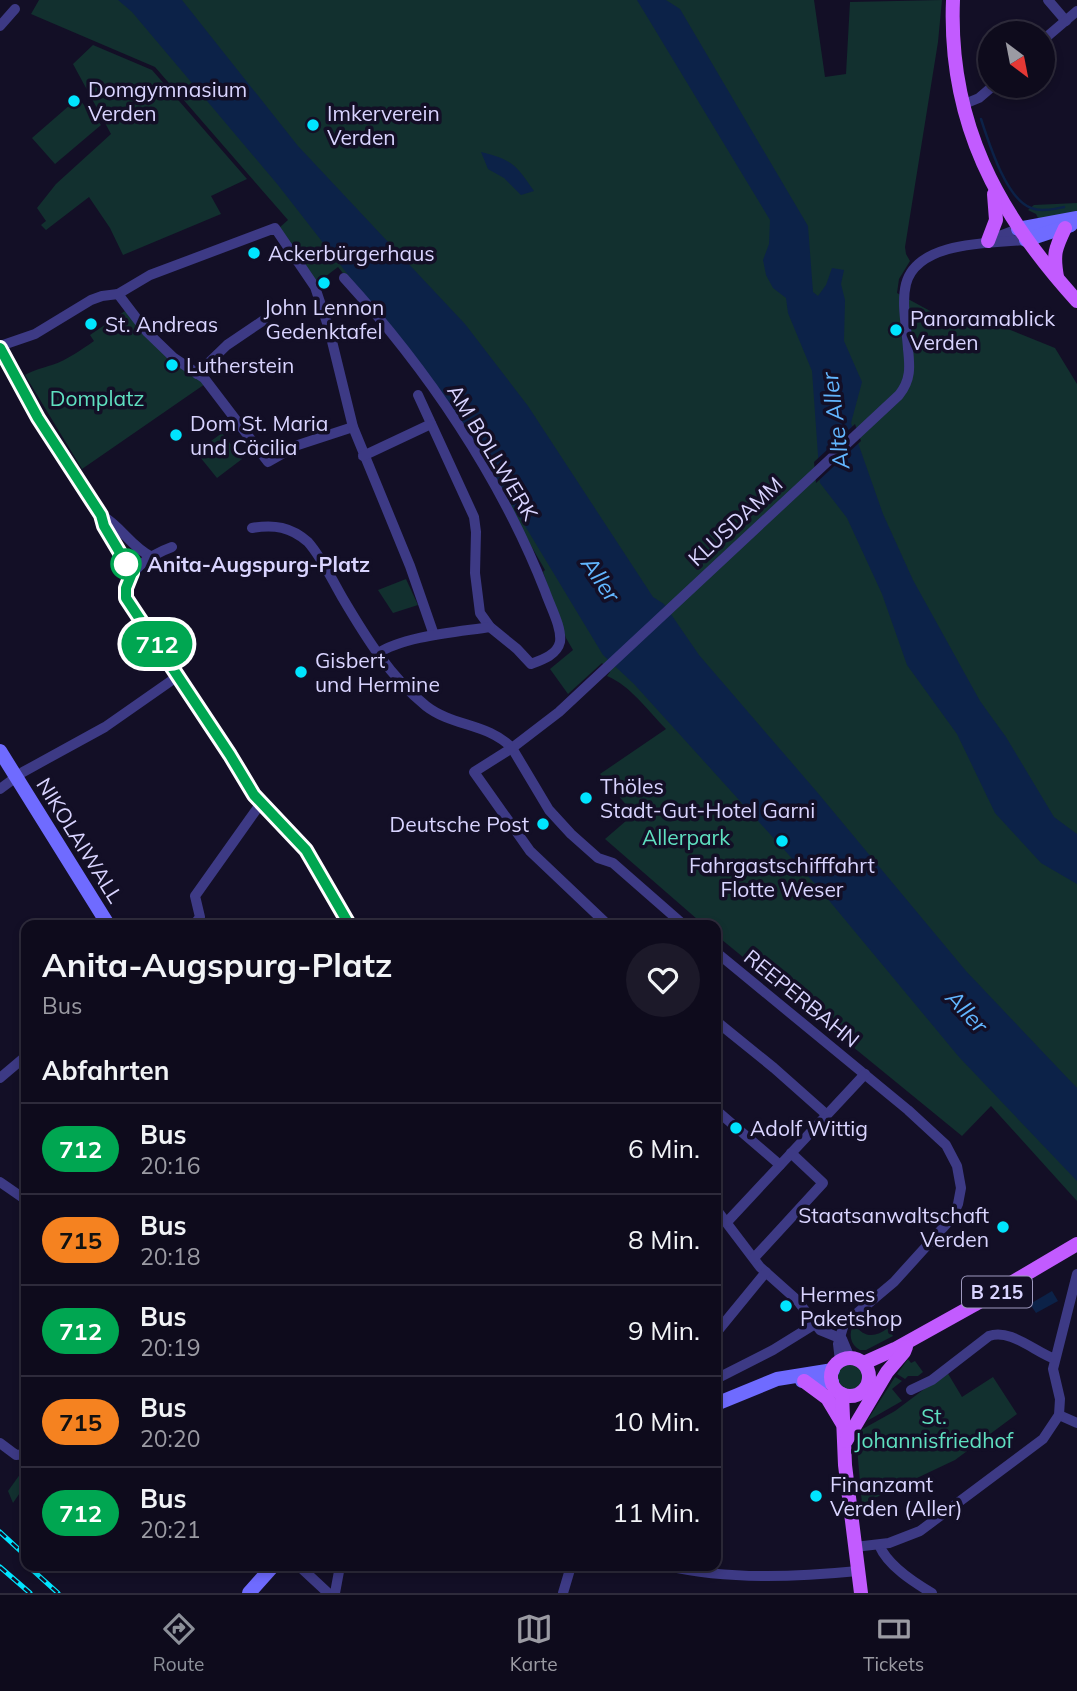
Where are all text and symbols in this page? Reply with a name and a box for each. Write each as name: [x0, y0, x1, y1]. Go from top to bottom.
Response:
north arrow: [978, 21, 1055, 98]
map controls: [978, 21, 1055, 98]
place label: Domgymnasium Verden: [88, 76, 247, 126]
marker: Domgymnasium Verden: [66, 93, 82, 109]
place label: Imkerverein Verden: [327, 100, 440, 150]
marker: Imkerverein Verden: [305, 117, 321, 133]
place label: Ackerbürgerhaus: [268, 240, 435, 266]
marker: Ackerbürgerhaus: [246, 245, 262, 261]
marker: John Lennon Gedenktafel: [316, 275, 332, 291]
place label: John Lennon Gedenktafel: [264, 294, 384, 344]
place label: Panoramablick Verden: [910, 305, 1055, 355]
place label: St. Andreas: [105, 311, 218, 337]
marker: St. Andreas: [83, 316, 99, 332]
marker: Panoramablick Verden: [888, 322, 904, 338]
place label: Lutherstein: [186, 352, 294, 378]
marker: Lutherstein: [164, 357, 180, 373]
water label: Alte Aller: [814, 369, 855, 472]
street label: AM BOLLWERK: [442, 379, 544, 525]
park label: Domplatz: [50, 385, 144, 411]
place label: Dom St. Maria und Cäcilia: [190, 410, 328, 460]
marker: Dom St. Maria und Cäcilia: [168, 427, 184, 443]
street label: KLUSDAMM: [682, 471, 788, 571]
marker: Anita-Augspurg-Platz: [111, 549, 141, 579]
water label: Aller: [575, 550, 628, 609]
place label: Anita-Augspurg-Platz: [147, 551, 370, 577]
line badge: 712: [117, 621, 197, 667]
text: 712: [135, 629, 179, 659]
place label: Gisbert und Hermine: [315, 647, 440, 697]
marker: Gisbert und Hermine: [293, 664, 309, 680]
street label: NIKOLAIWALL: [31, 773, 129, 908]
place label: Thöles Stadt-Gut-Hotel Garni: [600, 773, 815, 823]
marker: Thöles Stadt-Gut-Hotel Garni: [578, 790, 594, 806]
place label: Deutsche Post: [390, 811, 529, 837]
marker: Deutsche Post: [535, 816, 551, 832]
park label: Allerpark: [642, 824, 730, 850]
marker: Fahrgastschifffahrt Flotte Weser: [774, 833, 790, 849]
place label: Fahrgastschifffahrt Flotte Weser: [689, 852, 875, 902]
button: heart: [626, 943, 700, 1017]
street label: REEPERBAHN: [739, 943, 865, 1053]
text: Anita-Augspurg-Platz: [42, 944, 392, 985]
water label: Aller: [939, 983, 995, 1040]
text: Bus: [42, 991, 82, 1020]
text: Abfahrten: [42, 1054, 169, 1087]
place label: Adolf Wittig: [750, 1115, 868, 1141]
text: Bus: [140, 1118, 186, 1151]
marker: Adolf Wittig: [728, 1120, 744, 1136]
text: 6 Min.: [628, 1132, 700, 1165]
text: 712: [59, 1134, 102, 1164]
text: 20:16: [140, 1151, 200, 1180]
place label: Staatsanwaltschaft Verden: [798, 1202, 989, 1252]
text: Bus: [140, 1209, 186, 1242]
marker: Staatsanwaltschaft Verden: [995, 1219, 1011, 1235]
text: 8 Min.: [628, 1223, 700, 1256]
text: 715: [59, 1225, 102, 1255]
text: 20:18: [140, 1242, 200, 1271]
road number: B 215: [962, 1276, 1032, 1308]
place label: Hermes Paketshop: [800, 1281, 902, 1331]
marker: Hermes Paketshop: [778, 1298, 794, 1314]
text: Bus: [140, 1300, 186, 1333]
text: 9 Min.: [628, 1314, 700, 1347]
text: 712: [59, 1316, 102, 1346]
text: 20:19: [140, 1333, 200, 1362]
text: Bus: [140, 1391, 186, 1424]
park label: St. Johannisfriedhof: [855, 1403, 1014, 1453]
text: 10 Min.: [612, 1405, 700, 1438]
text: 715: [59, 1407, 102, 1437]
text: 20:20: [140, 1424, 200, 1453]
place label: Finanzamt Verden (Aller): [830, 1471, 962, 1521]
text: Bus: [140, 1482, 186, 1515]
marker: Finanzamt Verden (Aller): [808, 1488, 824, 1504]
text: 11 Min.: [612, 1496, 700, 1529]
text: 712: [59, 1498, 102, 1528]
text: 20:21: [140, 1515, 200, 1544]
tab: Route: [153, 1610, 204, 1676]
tab: Karte: [510, 1610, 558, 1676]
tab: Tickets: [863, 1610, 924, 1676]

